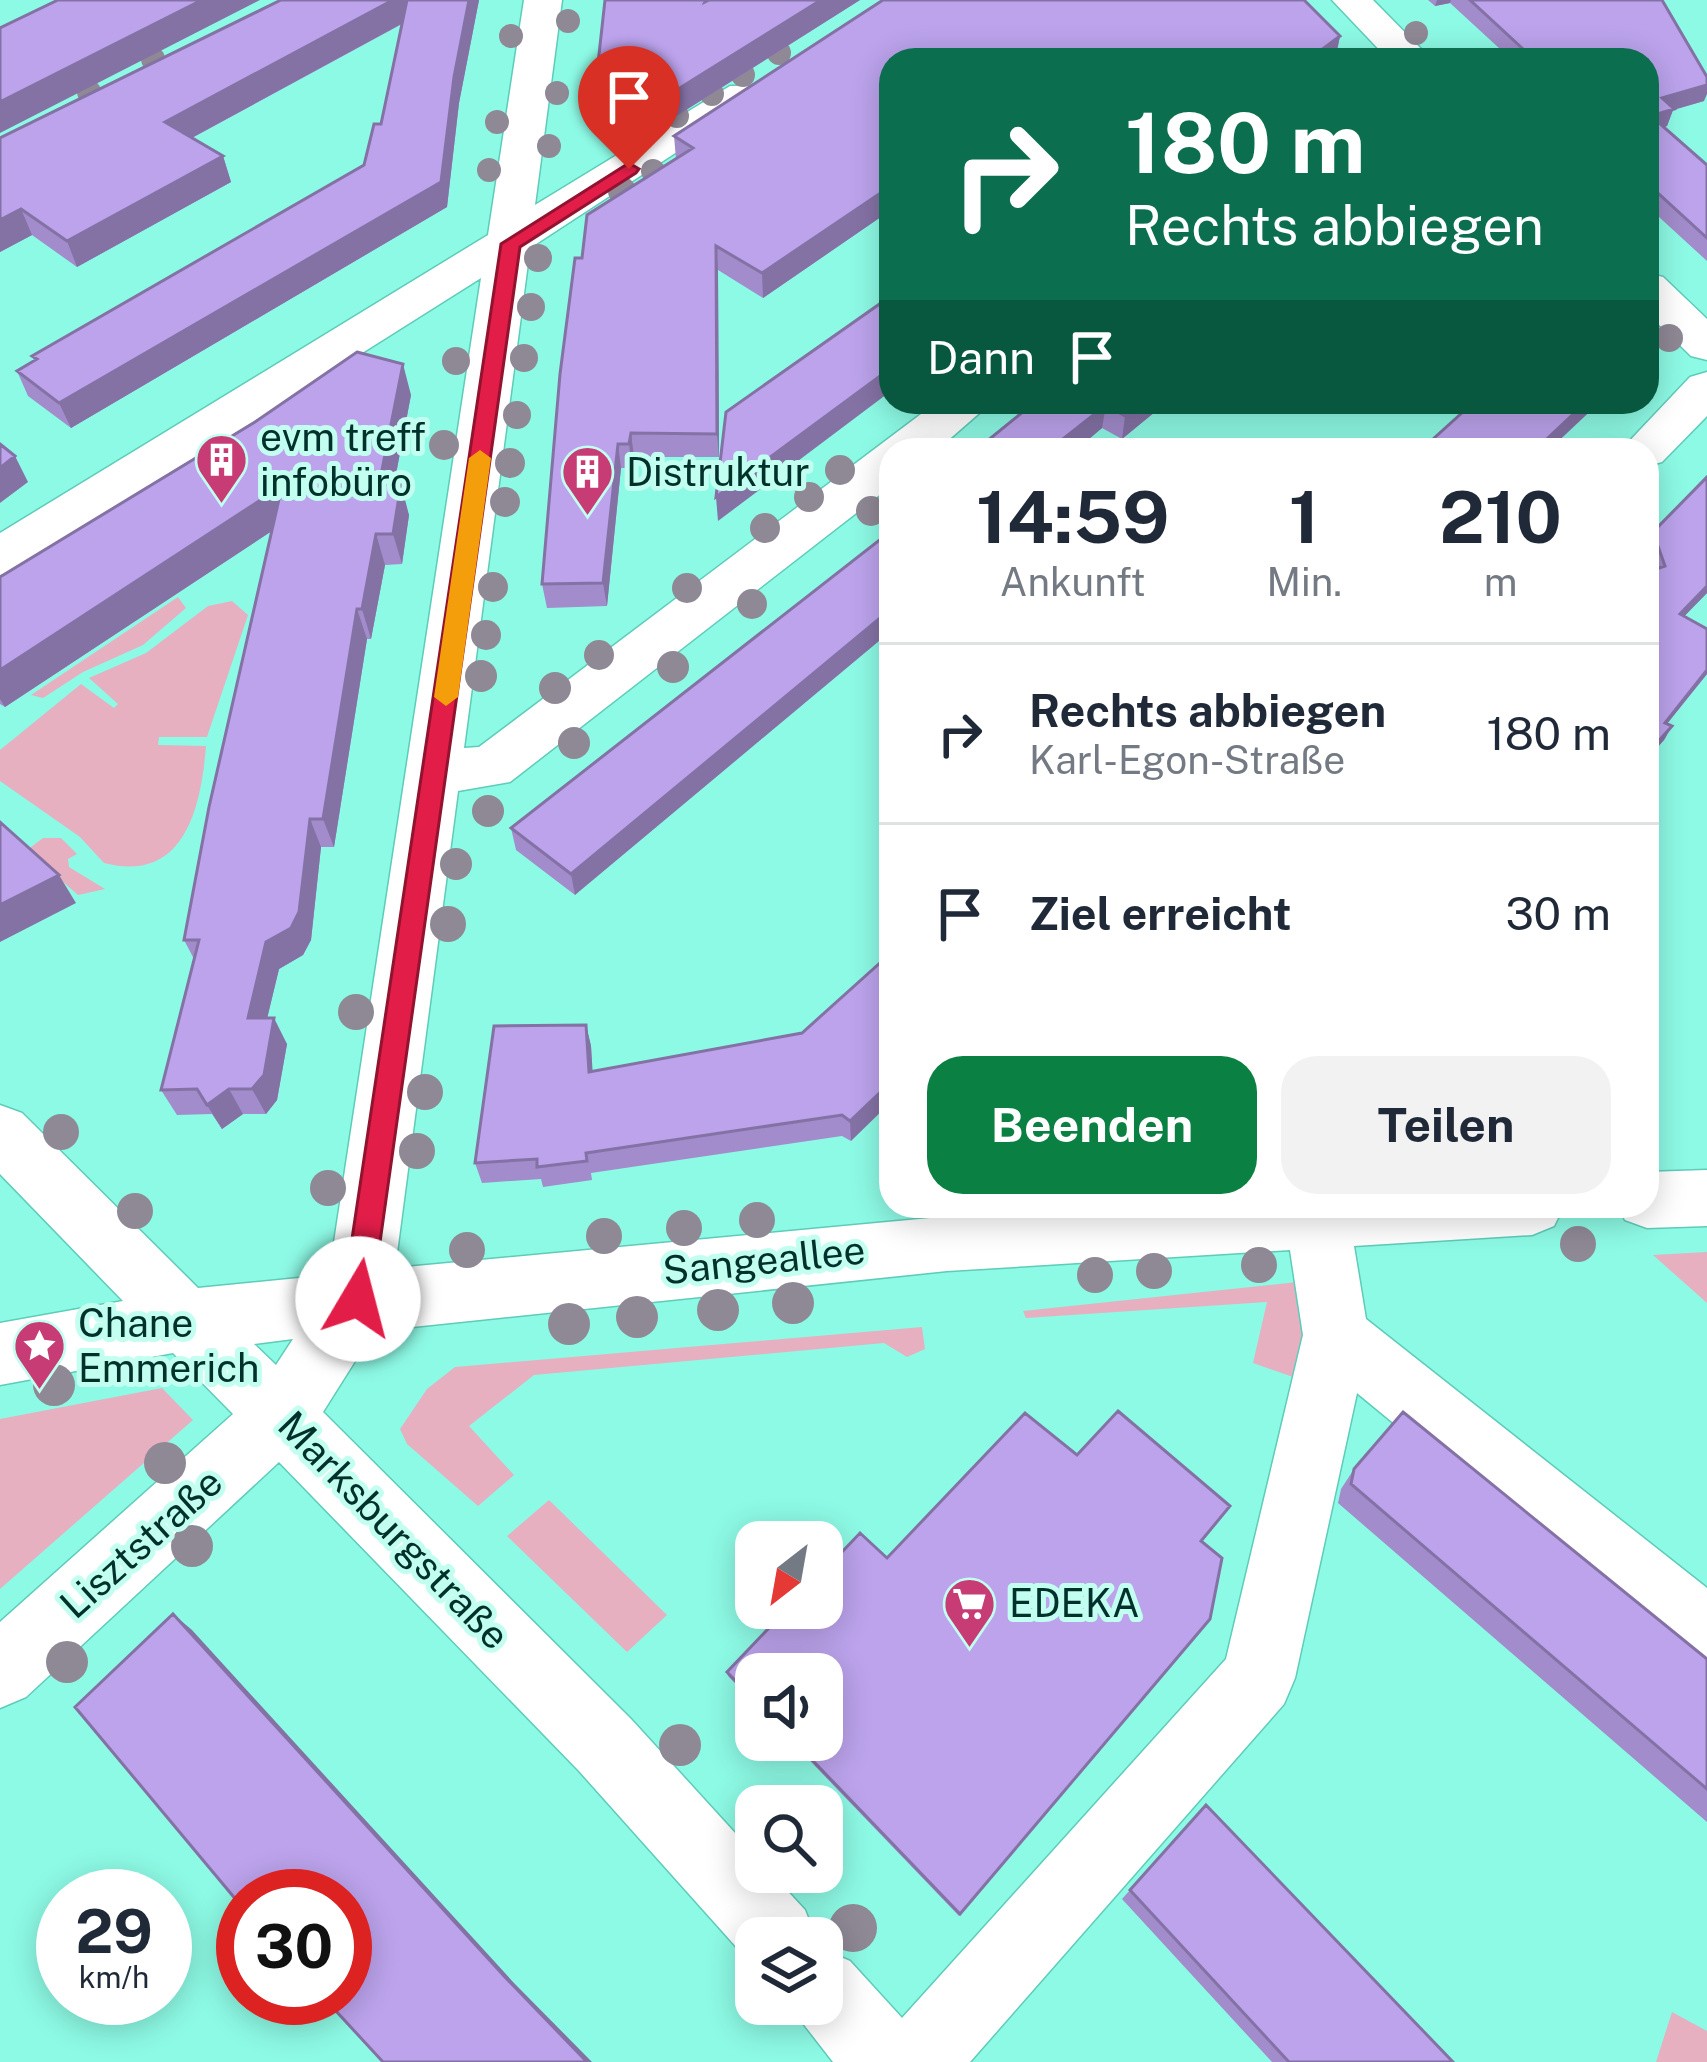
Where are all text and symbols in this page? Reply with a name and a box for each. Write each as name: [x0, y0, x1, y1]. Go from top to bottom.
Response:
pin: [578, 46, 680, 169]
icon: arrive: [596, 64, 662, 130]
text: 180 m: [1125, 93, 1365, 192]
icon: right: [927, 96, 1083, 252]
text: Rechts abbiegen: [1125, 194, 1544, 257]
icon: arrive: [1059, 324, 1125, 390]
text: Dann: [927, 331, 1035, 384]
place label: evm treff infobüro: [260, 414, 426, 505]
building icon: evm treff infobüro: [193, 431, 249, 505]
building icon: Distruktur: [559, 444, 615, 518]
place label: Distruktur: [626, 449, 810, 495]
text: 14:59: [976, 475, 1169, 559]
text: 1: [1289, 475, 1320, 559]
text: 210: [1439, 475, 1562, 559]
text: Ankunft: [1000, 559, 1146, 605]
text: Min.: [1266, 559, 1342, 605]
text: m: [1484, 559, 1517, 605]
text: Rechts abbiegen: [1029, 684, 1386, 737]
icon: right: [927, 701, 993, 767]
text: 180 m: [1486, 707, 1611, 760]
text: Karl-Egon-Straße: [1029, 737, 1345, 783]
icon: arrive: [927, 881, 993, 947]
text: Ziel erreicht: [1029, 887, 1291, 940]
text: 30 m: [1506, 887, 1611, 940]
button: Beenden: [927, 1056, 1257, 1194]
button: Teilen: [1281, 1056, 1611, 1194]
street label: Sangeallee: [660, 1226, 868, 1294]
position arrow: [295, 1236, 421, 1362]
place label: Chane Emmerich: [78, 1300, 260, 1391]
place icon: Chane Emmerich: [11, 1317, 67, 1391]
street label: Marksburgstraße: [269, 1402, 519, 1658]
street label: Lisztstraße: [51, 1459, 231, 1627]
north arrow: [735, 1521, 843, 1629]
map controls: [735, 1521, 843, 2025]
supermarket icon: EDEKA: [942, 1575, 998, 1649]
place label: EDEKA: [1009, 1580, 1140, 1626]
button: sound: [735, 1653, 843, 1761]
button: search: [735, 1785, 843, 1893]
speed limit sign: 30: [216, 1869, 372, 2025]
text: 29: [75, 1896, 153, 1967]
button: layers: [735, 1917, 843, 2025]
text: km/h: [79, 1959, 149, 1995]

